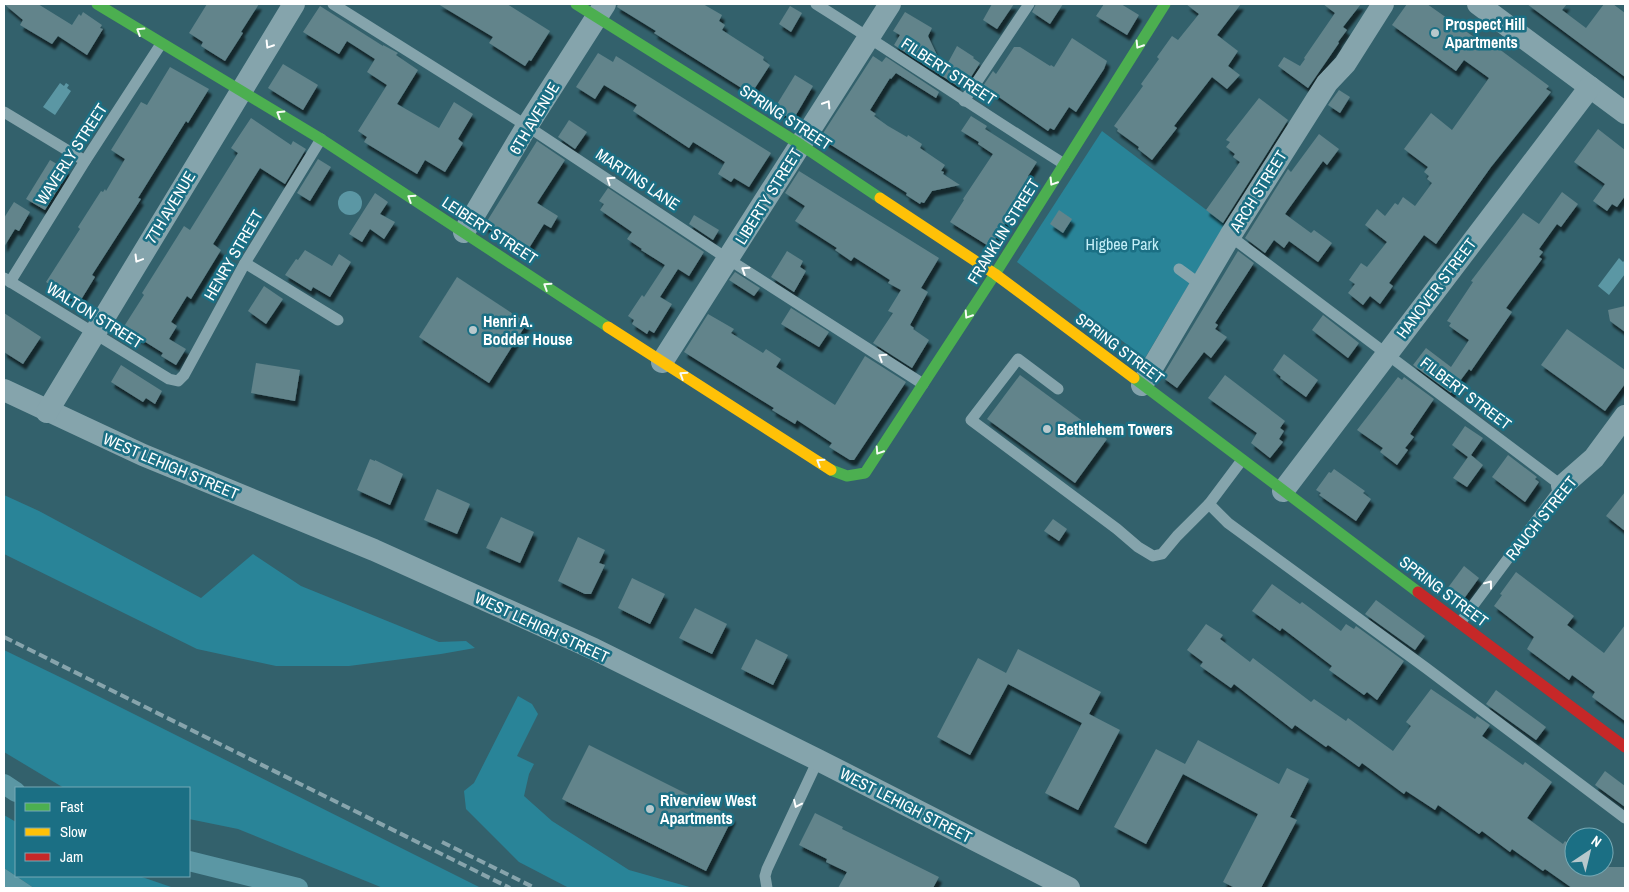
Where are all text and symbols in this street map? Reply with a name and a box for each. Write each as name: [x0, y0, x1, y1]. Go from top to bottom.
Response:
place label: Prospect Hill Apartments: [1445, 13, 1525, 53]
marker: Prospect Hill Apartments: [1429, 27, 1441, 39]
one-way arrow: [136, 28, 145, 37]
street label: FILBERT STREET: [897, 32, 1001, 110]
one-way arrow: [265, 40, 275, 49]
one-way arrow: [1136, 40, 1146, 49]
street label: 6TH AVENUE: [504, 78, 564, 158]
street label: SPRING STREET: [736, 79, 836, 155]
street label: WAVERLY STREET: [30, 99, 112, 209]
one-way arrow: [820, 100, 830, 109]
one-way arrow: [276, 110, 285, 120]
street label: MARTINS LANE: [592, 143, 684, 215]
street label: LIBERTY STREET: [730, 144, 806, 248]
street label: ARCH STREET: [1224, 146, 1292, 237]
street label: 7TH AVENUE: [140, 167, 200, 247]
street label: FRANKLIN STREET: [962, 174, 1044, 288]
one-way arrow: [606, 177, 615, 186]
one-way arrow: [1049, 177, 1059, 186]
street label: LEIBERT STREET: [438, 191, 542, 269]
one-way arrow: [407, 194, 416, 204]
street label: HENRY STREET: [198, 206, 268, 304]
park label: Higbee Park: [1086, 233, 1159, 255]
street label: HANOVER STREET: [1391, 233, 1481, 343]
one-way arrow: [135, 253, 145, 262]
one-way arrow: [742, 266, 751, 276]
street label: WALTON STREET: [43, 277, 147, 353]
one-way arrow: [543, 283, 552, 293]
street label: SPRING STREET: [1071, 307, 1169, 389]
place label: Henri A. Bodder House: [483, 310, 573, 350]
one-way arrow: [965, 310, 975, 319]
marker: Henri A. Bodder House: [467, 324, 479, 336]
street label: FILBERT STREET: [1416, 351, 1516, 435]
one-way arrow: [878, 354, 887, 364]
one-way arrow: [679, 372, 689, 381]
place label: Bethlehem Towers: [1057, 418, 1173, 440]
marker: Bethlehem Towers: [1041, 423, 1053, 435]
street label: WEST LEHIGH STREET: [100, 427, 242, 505]
one-way arrow: [876, 445, 885, 454]
one-way arrow: [816, 459, 825, 469]
street label: RAUCH STREET: [1500, 471, 1582, 565]
street label: SPRING STREET: [1395, 550, 1493, 632]
one-way arrow: [1483, 580, 1492, 590]
street label: WEST LEHIGH STREET: [471, 586, 613, 668]
street label: WEST LEHIGH STREET: [836, 762, 976, 848]
legend: [15, 787, 190, 877]
place label: Riverview West Apartments: [660, 789, 757, 829]
text: Fast: [60, 796, 84, 817]
one-way arrow: [793, 799, 803, 808]
marker: Riverview West Apartments: [644, 803, 656, 815]
text: Slow: [60, 821, 87, 842]
north arrow: [1564, 827, 1614, 877]
text: N: [1588, 832, 1605, 851]
text: Jam: [60, 846, 83, 867]

